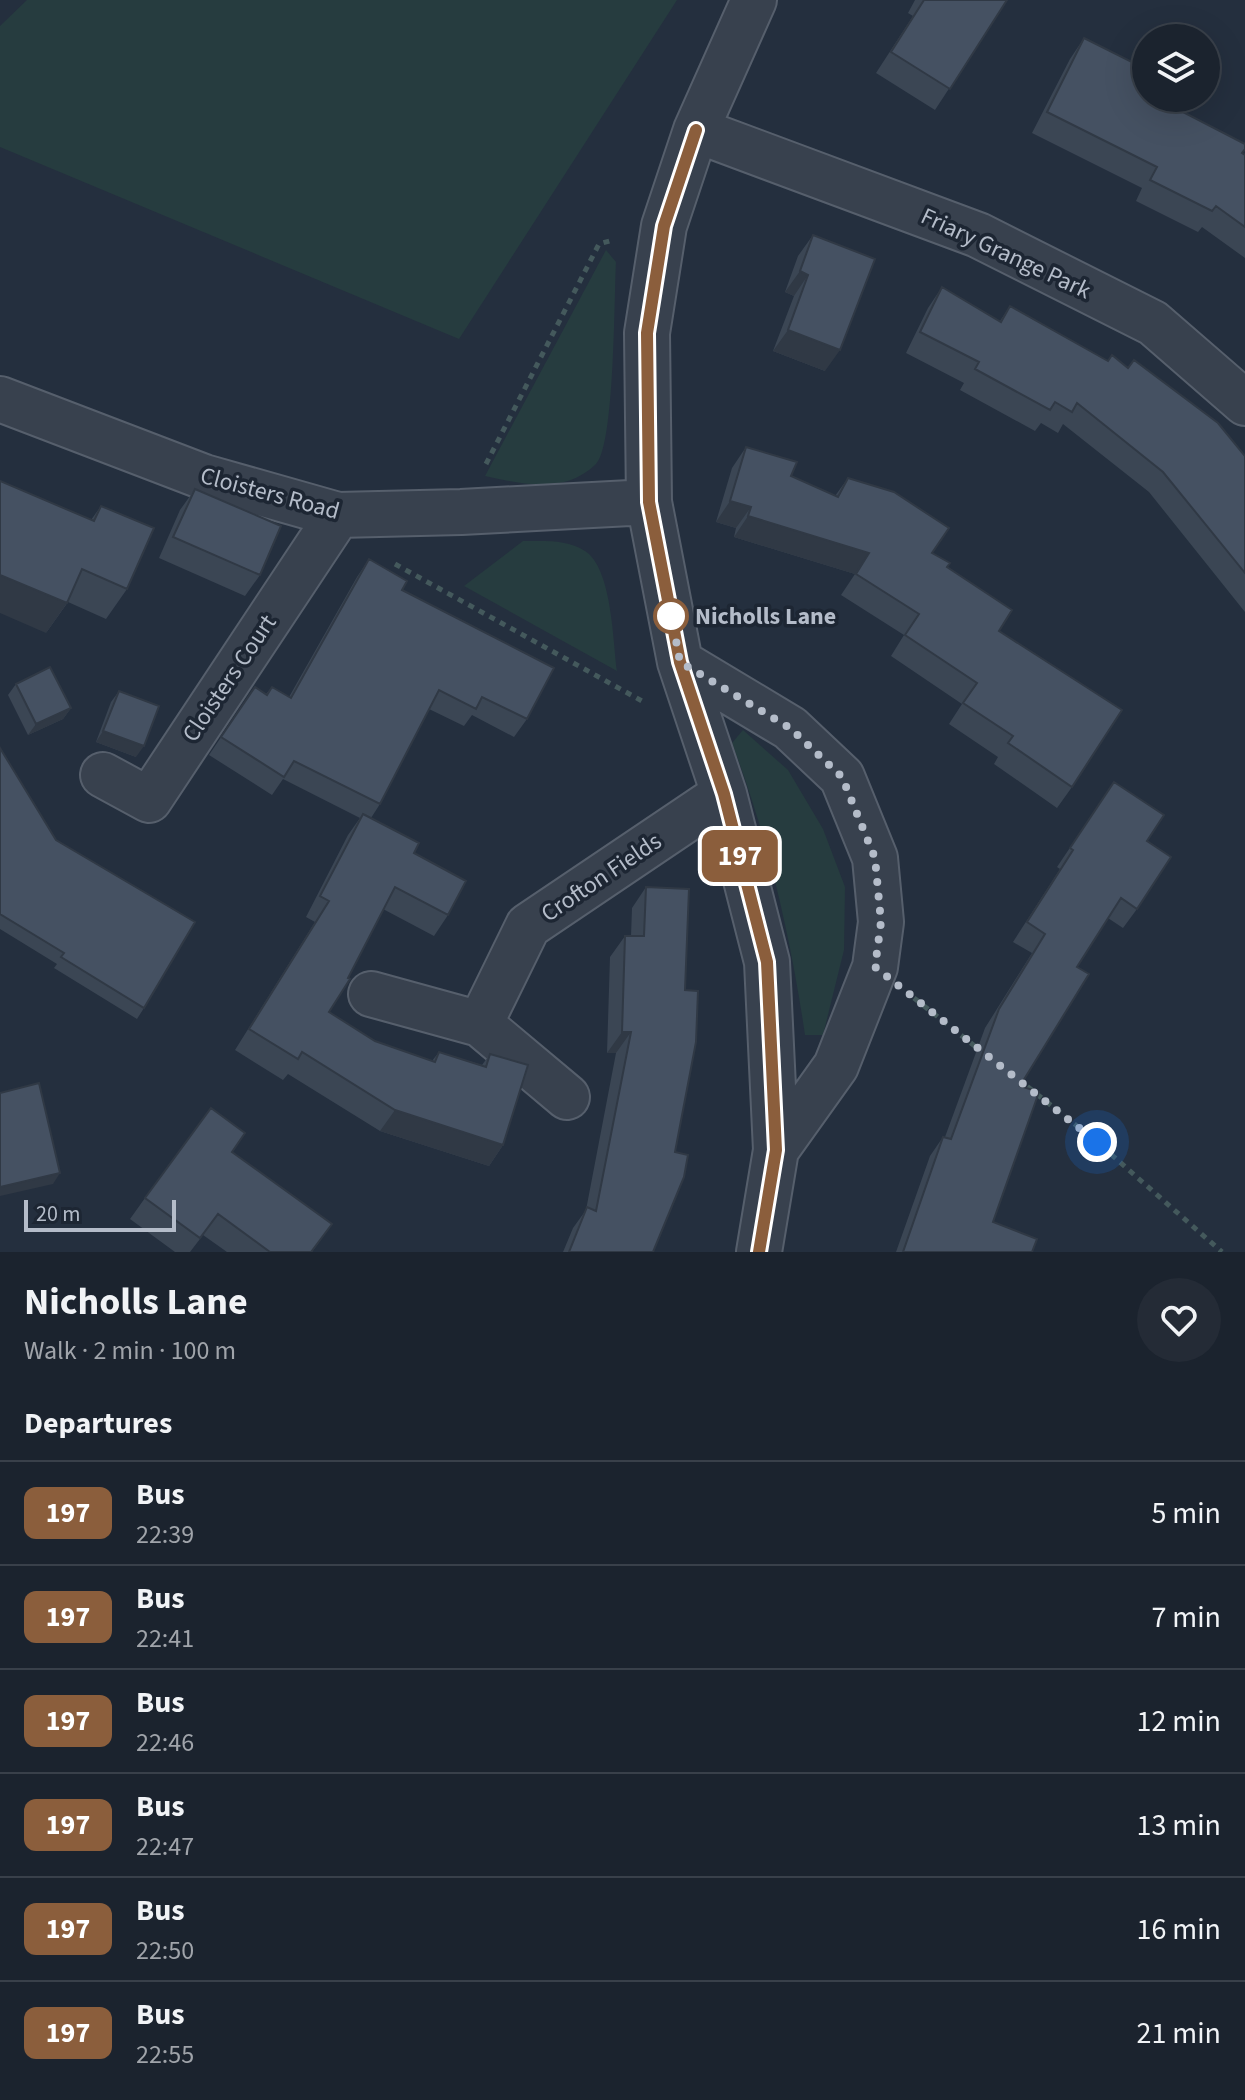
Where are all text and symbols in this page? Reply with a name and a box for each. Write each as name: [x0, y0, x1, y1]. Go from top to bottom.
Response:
map controls: [1132, 24, 1220, 112]
button: layers: [1132, 24, 1220, 112]
street label: Friary Grange Park: [915, 199, 1097, 308]
street label: Cloisters Road: [196, 458, 343, 529]
marker: Nicholls Lane: [654, 599, 688, 633]
place label: Nicholls Lane: [695, 599, 836, 634]
street label: Cloisters Court: [174, 607, 285, 749]
street label: Crofton Fields: [534, 824, 669, 931]
line badge: 197: [694, 830, 786, 882]
text: 197: [718, 836, 762, 876]
your location: [1077, 1122, 1117, 1162]
scale bar: [24, 1196, 176, 1232]
text: 20 m: [36, 1198, 81, 1230]
text: Nicholls Lane: [24, 1275, 248, 1329]
button: heart: [1137, 1278, 1221, 1362]
text: Walk · 2 min · 100 m: [24, 1332, 236, 1369]
text: Departures: [24, 1402, 172, 1445]
text: Bus: [136, 1473, 184, 1516]
text: 5 min: [1151, 1492, 1221, 1535]
text: 197: [46, 1493, 90, 1533]
text: 22:39: [136, 1516, 194, 1553]
text: Bus: [136, 1577, 184, 1620]
text: 7 min: [1151, 1596, 1221, 1639]
text: 197: [46, 1597, 90, 1637]
text: 22:41: [136, 1620, 194, 1657]
text: Bus: [136, 1681, 184, 1724]
text: 12 min: [1137, 1700, 1221, 1743]
text: 197: [46, 1701, 90, 1741]
text: 22:46: [136, 1724, 194, 1761]
text: Bus: [136, 1785, 184, 1828]
text: 13 min: [1137, 1804, 1221, 1847]
text: 197: [46, 1805, 90, 1845]
text: 22:47: [136, 1828, 194, 1865]
text: Bus: [136, 1889, 184, 1932]
text: 16 min: [1137, 1908, 1221, 1951]
text: 197: [46, 1909, 90, 1949]
text: 22:50: [136, 1932, 194, 1969]
text: Bus: [136, 1993, 184, 2036]
text: 21 min: [1137, 2012, 1221, 2055]
text: 197: [46, 2013, 90, 2053]
text: 22:55: [136, 2036, 194, 2073]

